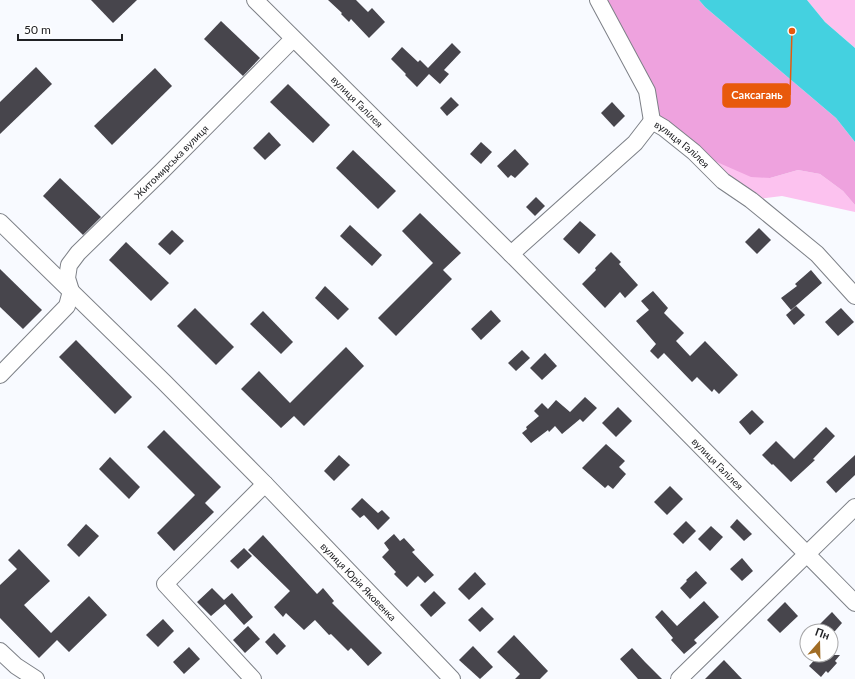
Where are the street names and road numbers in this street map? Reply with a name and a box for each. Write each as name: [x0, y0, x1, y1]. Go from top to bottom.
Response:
street label: вулиця Галілея: [329, 73, 386, 130]
street label: вулиця Галілея: [652, 118, 712, 170]
street label: Житомирська вулиця: [132, 122, 211, 201]
street label: вулиця Галілея: [690, 435, 746, 492]
street label: вулиця Юрія Яковенка: [318, 540, 399, 623]

